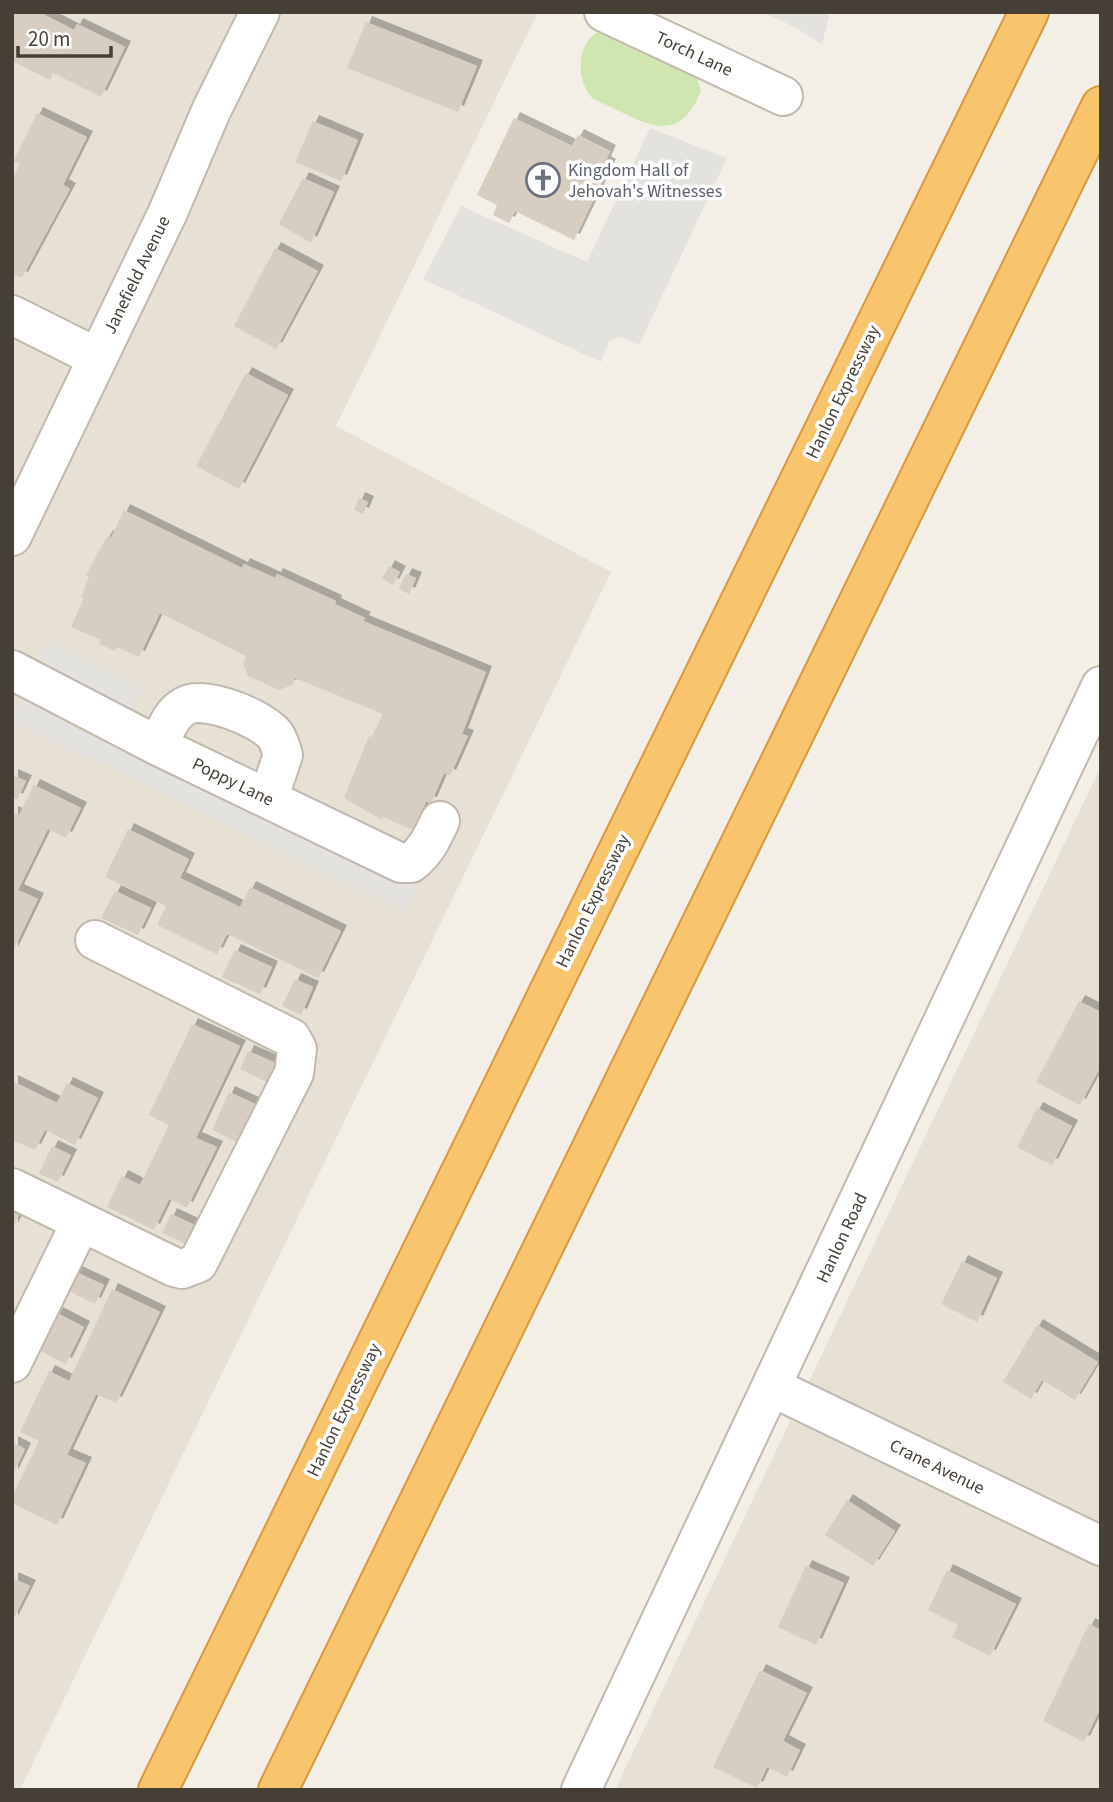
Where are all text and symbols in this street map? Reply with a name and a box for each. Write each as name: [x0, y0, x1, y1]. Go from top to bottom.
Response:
scale bar: [18, 14, 110, 58]
text: 20 m: [28, 24, 70, 54]
street label: Torch Lane: [651, 25, 737, 83]
place label: Kingdom Hall of Jehovah's Witnesses: [568, 158, 722, 204]
church icon: Kingdom Hall of Jehovah's Witnesses: [524, 161, 562, 199]
street label: Janefield Avenue: [98, 212, 176, 338]
street label: Hanlon Expressway: [800, 321, 886, 463]
street label: Poppy Lane: [188, 751, 278, 813]
street label: Hanlon Expressway: [550, 830, 636, 972]
street label: Hanlon Road: [810, 1189, 874, 1287]
street label: Hanlon Expressway: [301, 1339, 387, 1481]
street label: Crane Avenue: [885, 1433, 989, 1501]

